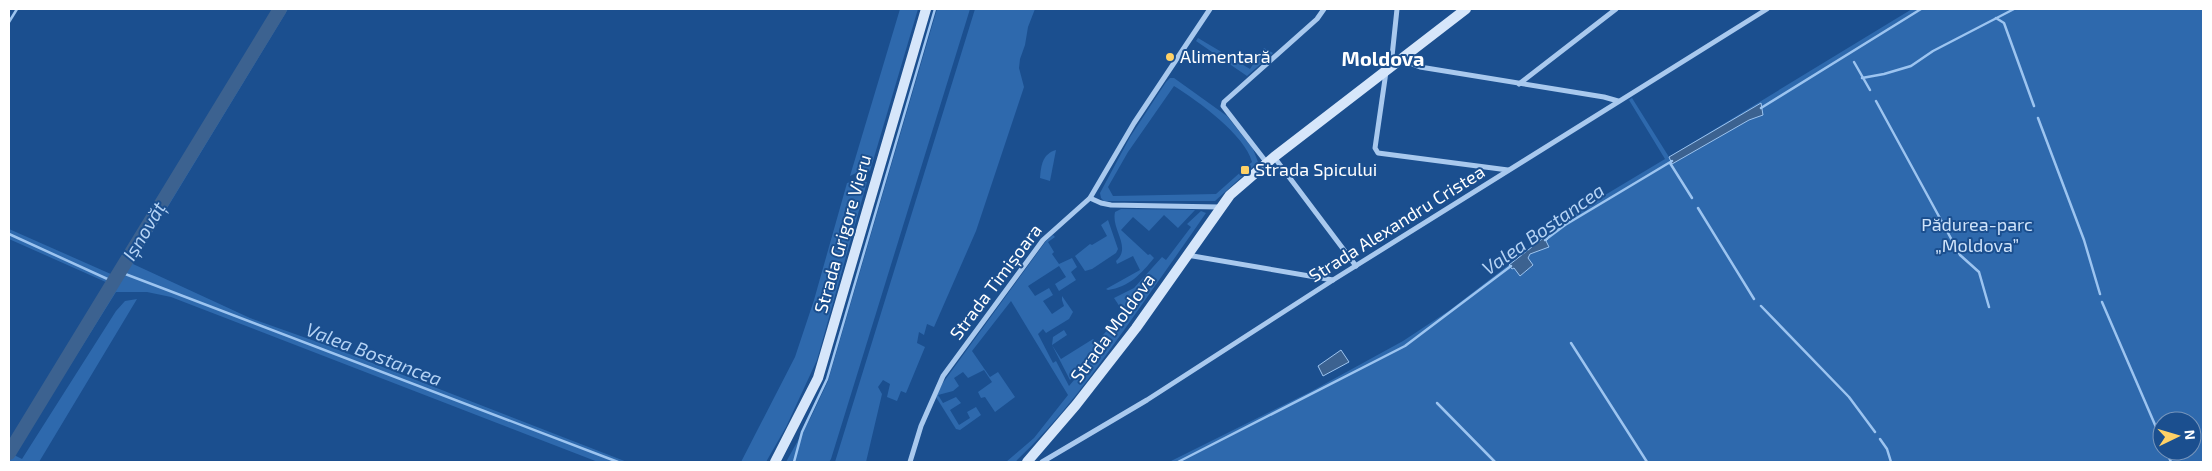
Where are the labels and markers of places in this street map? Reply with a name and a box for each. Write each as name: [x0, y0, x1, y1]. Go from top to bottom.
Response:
place label: Alimentară: [1180, 45, 1271, 67]
marker: Alimentară: [1164, 51, 1176, 63]
place label: Strada Spicului: [1255, 158, 1377, 180]
marker: Strada Spicului: [1239, 164, 1251, 176]

